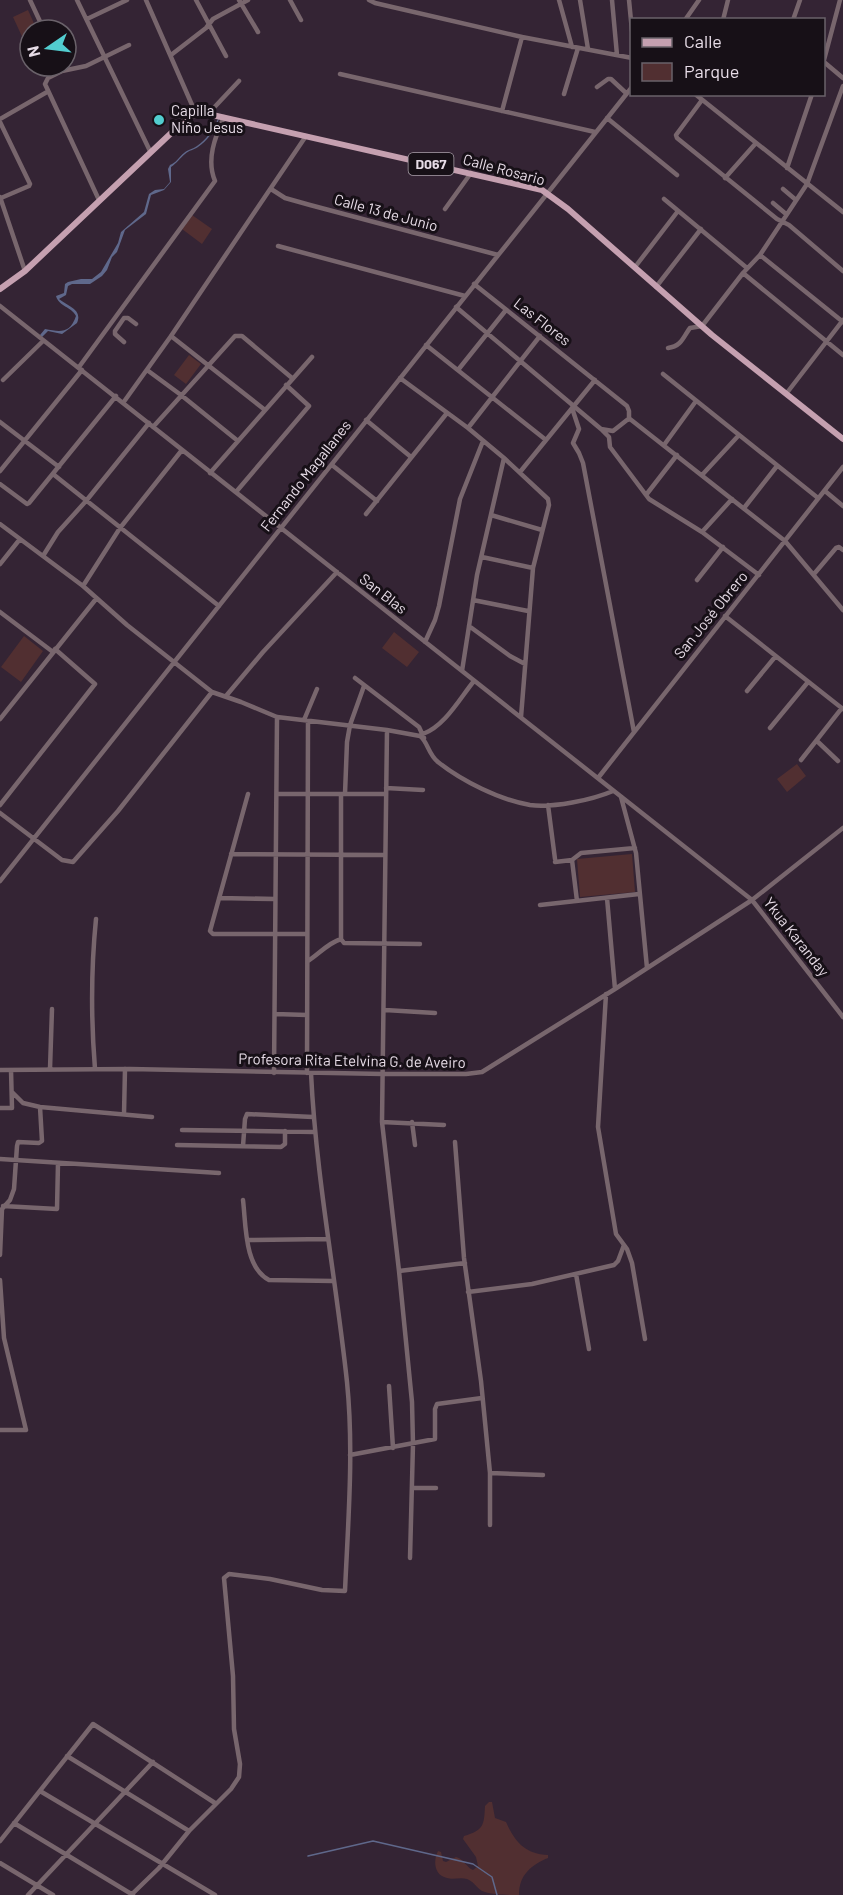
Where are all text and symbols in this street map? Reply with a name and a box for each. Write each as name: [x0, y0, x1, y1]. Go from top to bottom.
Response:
north arrow: [18, 18, 78, 78]
legend: [630, 18, 825, 96]
text: Calle: [684, 30, 722, 52]
text: N: [22, 44, 43, 59]
text: Parque: [684, 60, 739, 82]
place label: Capilla Niño Jesus: [171, 101, 243, 136]
marker: Capilla Niño Jesus: [152, 113, 166, 127]
street label: Calle Rosario: [461, 149, 547, 189]
road number: D067: [408, 153, 454, 175]
street label: Calle 13 de Junio: [332, 190, 440, 235]
street label: Las Flores: [511, 293, 575, 349]
street label: Fernando Magallanes: [256, 416, 354, 535]
street label: San José Obrero: [670, 567, 751, 662]
street label: San Blas: [356, 569, 411, 617]
street label: Ykua Karanday: [760, 893, 833, 980]
street label: Profesora Rita Etelvina G. de Aveiro: [238, 1049, 466, 1071]

